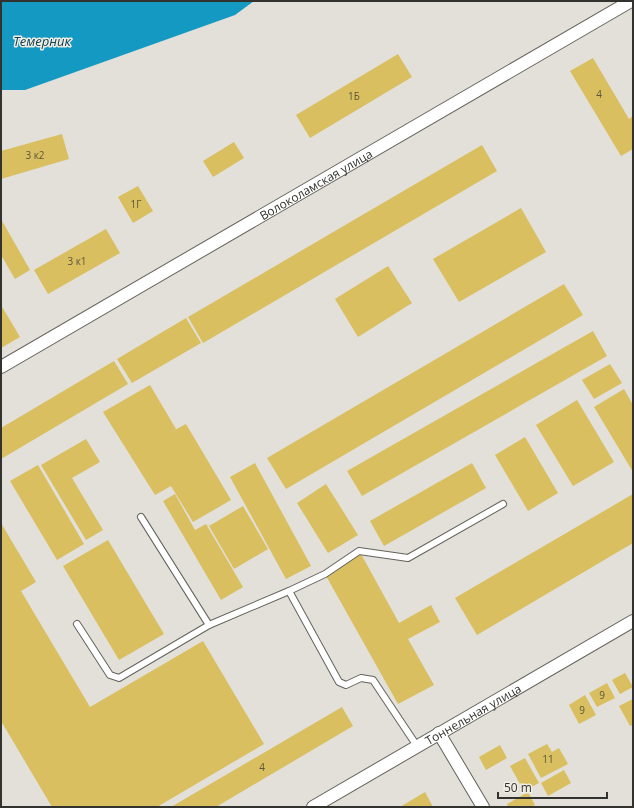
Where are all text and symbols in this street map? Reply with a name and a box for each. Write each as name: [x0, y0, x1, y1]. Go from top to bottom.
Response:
water label: Темерник: [13, 32, 71, 50]
house number: 4: [596, 87, 602, 101]
house number: 1Б: [348, 89, 360, 103]
street label: Волоколамская улица: [256, 145, 375, 224]
house number: 3 к2: [25, 148, 45, 162]
house number: 1Г: [131, 197, 141, 211]
house number: 3 к1: [67, 254, 87, 268]
street label: Тоннельная улица: [422, 679, 524, 749]
house number: 9: [599, 688, 605, 702]
house number: 9: [579, 703, 585, 717]
house number: 11: [542, 752, 554, 766]
house number: 4: [259, 760, 265, 774]
scale bar: [498, 774, 607, 800]
text: 50 m: [504, 779, 532, 796]

